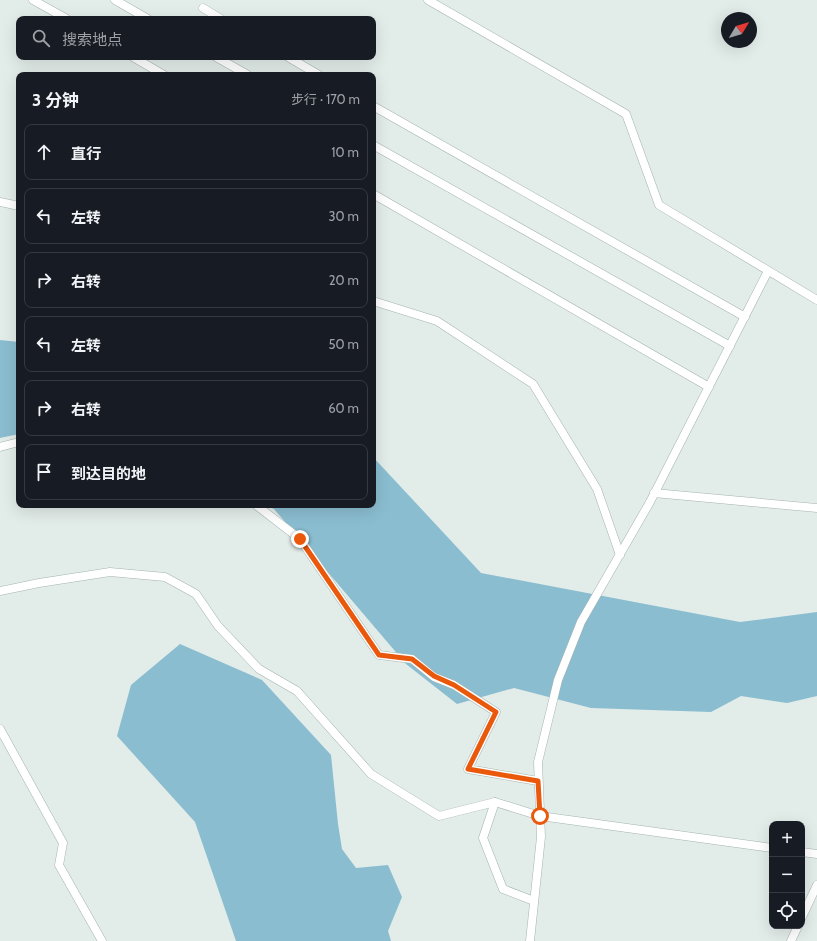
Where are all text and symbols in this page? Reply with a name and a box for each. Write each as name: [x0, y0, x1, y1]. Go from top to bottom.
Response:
north arrow: [721, 12, 757, 48]
search box: [16, 16, 376, 60]
icon: search: [30, 27, 52, 49]
text: 搜索地点: [62, 31, 122, 49]
text: 3 分钟: [32, 90, 79, 110]
text: 步行 · 170 m: [291, 91, 360, 107]
icon: ahead: [33, 141, 55, 163]
text: 10 m: [331, 144, 359, 160]
text: 直行: [71, 145, 101, 163]
icon: left: [33, 205, 55, 227]
text: 30 m: [329, 208, 359, 224]
text: 左转: [71, 209, 101, 227]
icon: right: [33, 269, 55, 291]
text: 20 m: [329, 272, 359, 288]
text: 右转: [71, 273, 101, 291]
icon: left: [33, 333, 55, 355]
text: 50 m: [329, 336, 359, 352]
text: 左转: [71, 337, 101, 355]
icon: right: [33, 397, 55, 419]
text: 60 m: [328, 400, 359, 416]
text: 右转: [71, 401, 101, 419]
icon: arrive: [33, 461, 55, 483]
text: 到达目的地: [71, 465, 146, 483]
route end: [291, 530, 309, 548]
route start: [531, 807, 549, 825]
map controls: [769, 821, 805, 929]
button: +: [769, 821, 805, 857]
button: −: [769, 857, 805, 893]
button: locate: [769, 893, 805, 929]

